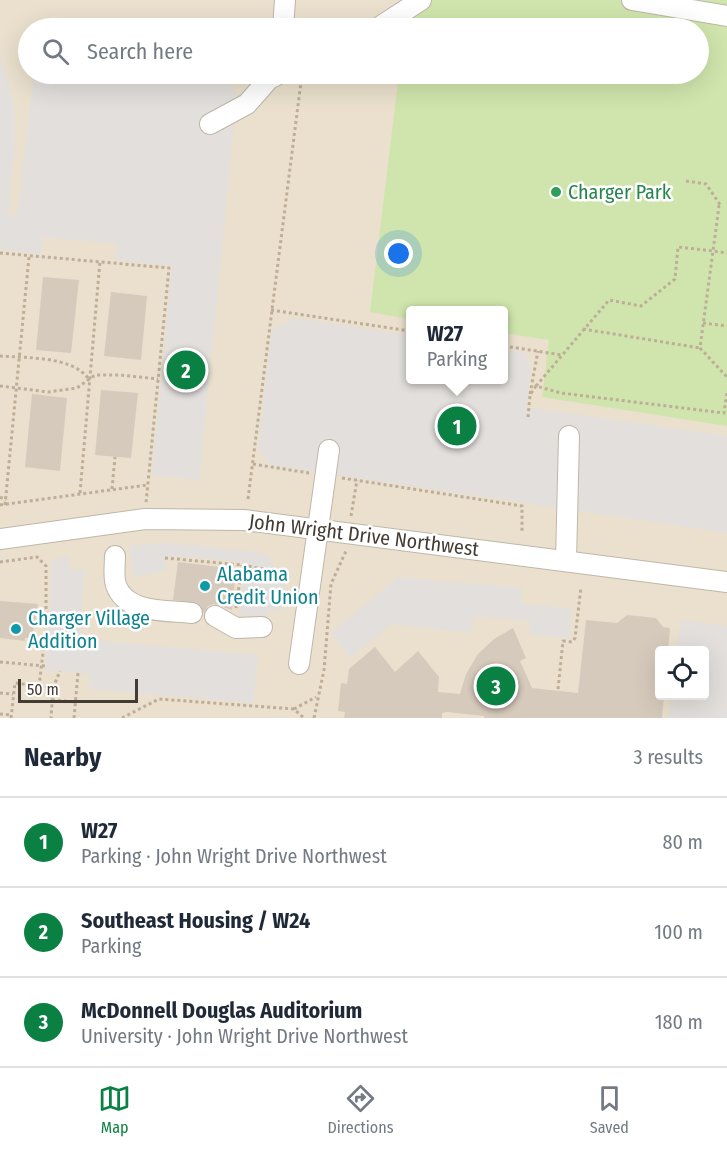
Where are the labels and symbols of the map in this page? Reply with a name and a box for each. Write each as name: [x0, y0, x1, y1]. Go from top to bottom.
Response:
place label: Charger Park: [568, 180, 672, 204]
marker: Charger Park: [549, 185, 563, 199]
your location: [384, 239, 413, 268]
pin: 2: [166, 348, 206, 392]
pin: 1: [438, 404, 476, 448]
street label: John Wright Drive Northwest: [248, 509, 481, 561]
place label: Alabama Credit Union: [217, 562, 319, 609]
marker: Alabama Credit Union: [198, 579, 212, 593]
place label: Charger Village Addition: [28, 606, 150, 653]
marker: Charger Village Addition: [9, 622, 23, 636]
pin: 3: [476, 664, 516, 708]
scale bar: [18, 676, 138, 704]

